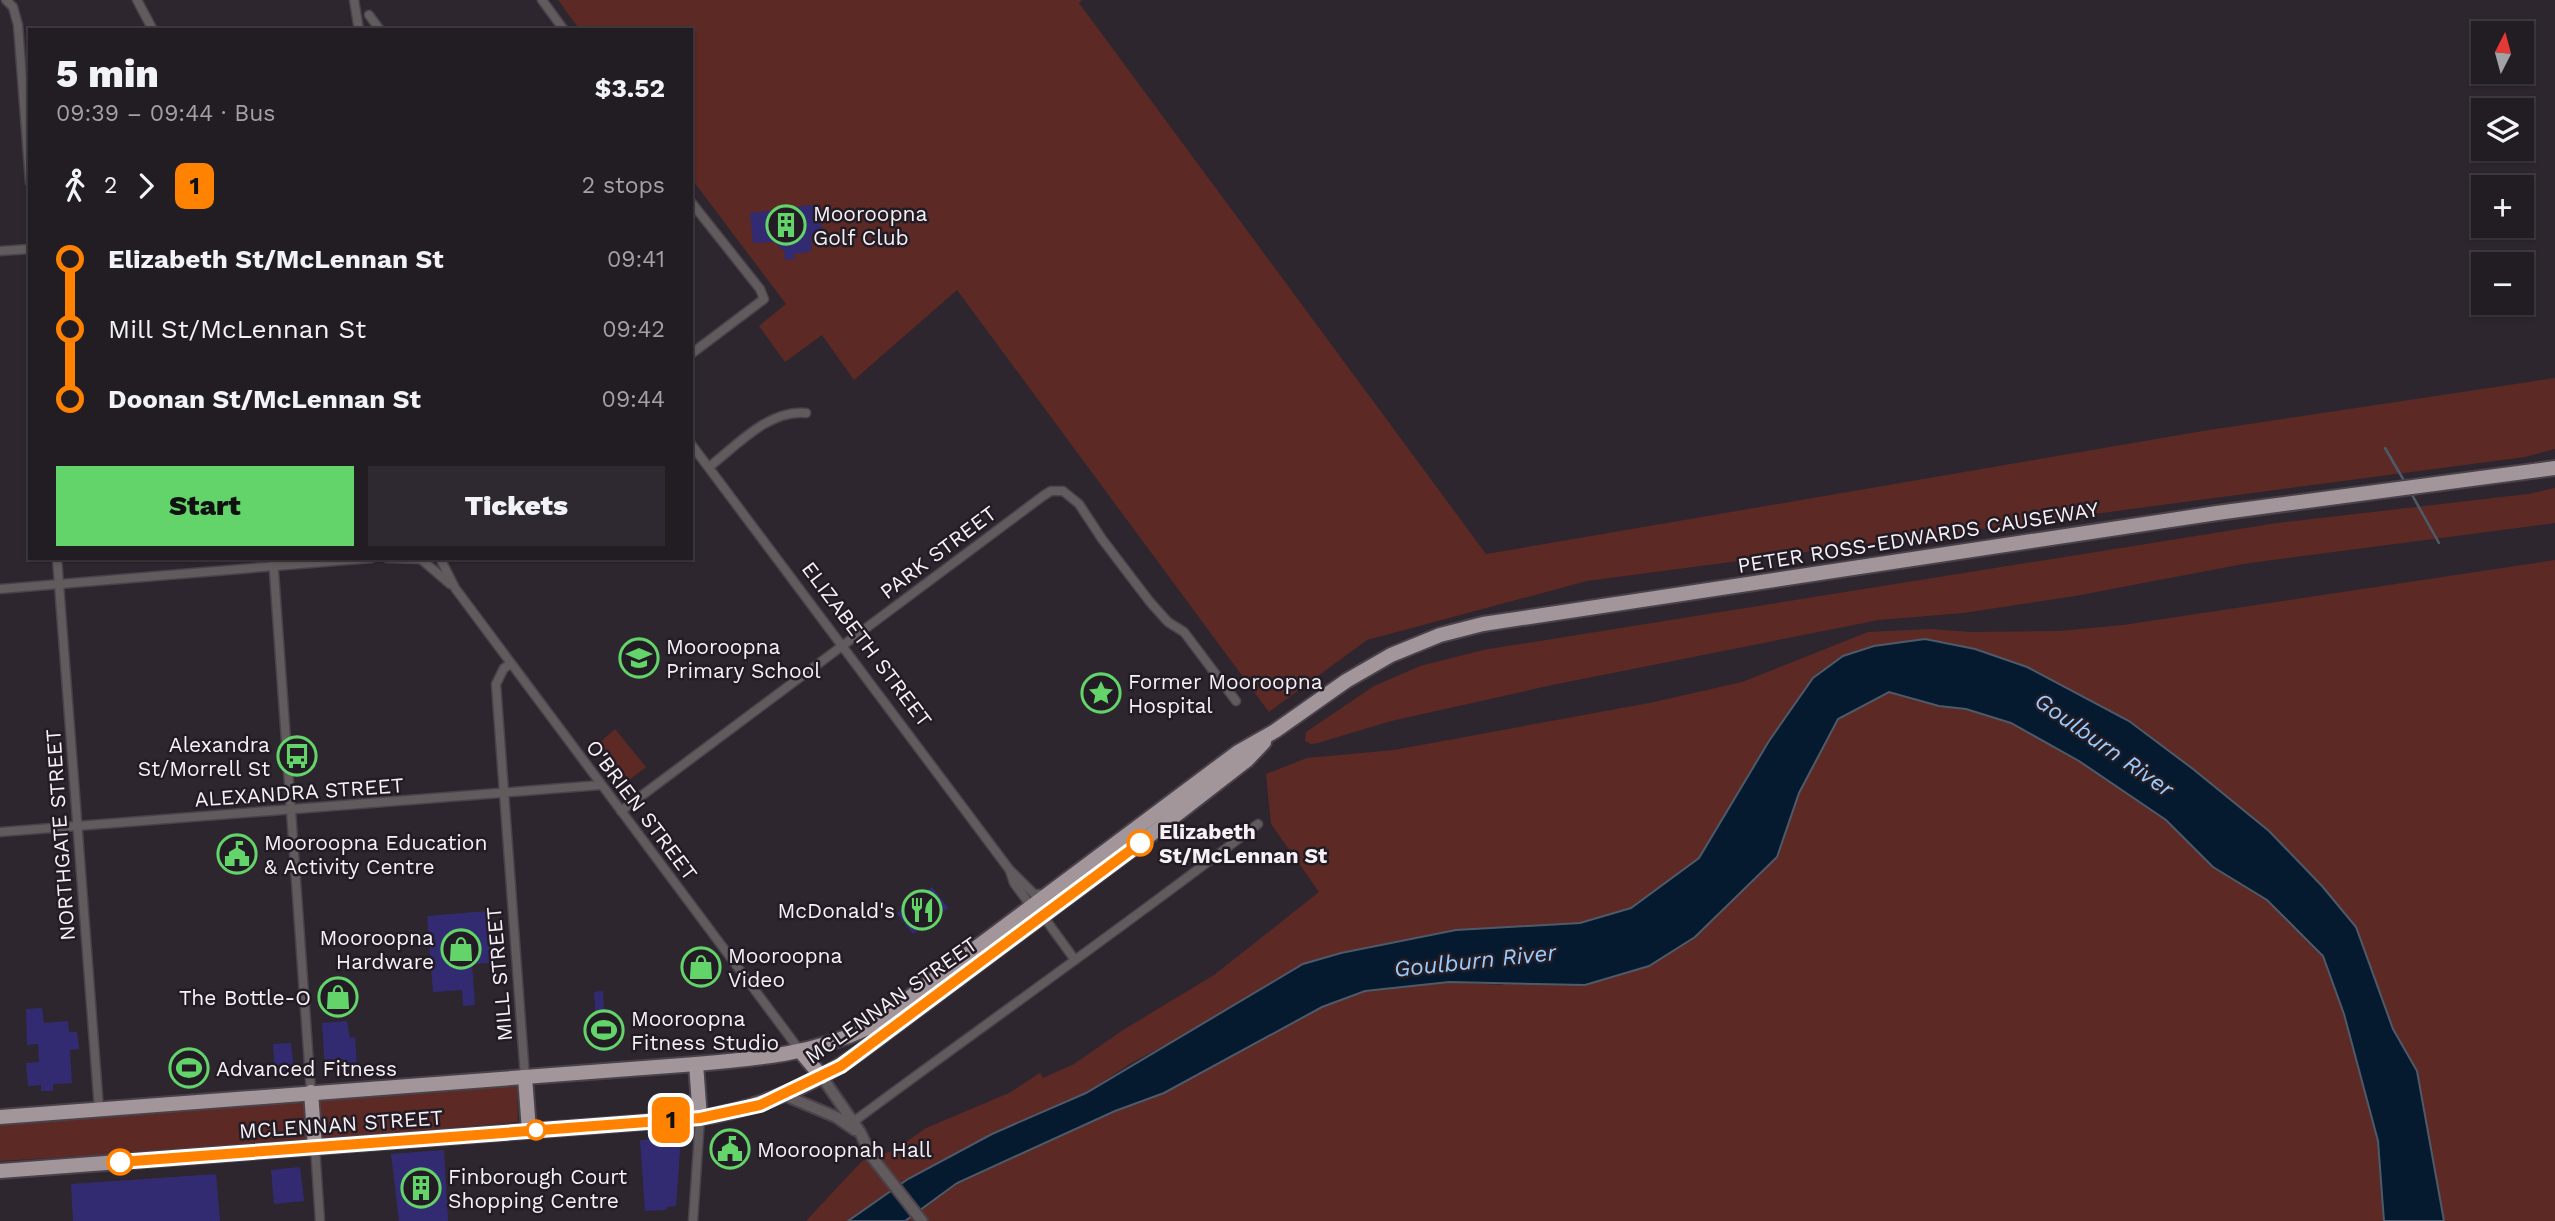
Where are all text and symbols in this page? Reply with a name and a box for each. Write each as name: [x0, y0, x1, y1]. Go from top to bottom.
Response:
north arrow: [2471, 21, 2534, 84]
map controls: [2471, 21, 2534, 315]
text: 5 min: [56, 52, 159, 96]
text: $3.52: [595, 73, 665, 103]
button: layers: [2471, 98, 2534, 161]
text: 09:39 – 09:44 · Bus: [56, 100, 276, 127]
icon: walk: [56, 167, 94, 205]
icon: forward: [127, 167, 165, 205]
text: 2: [104, 172, 117, 199]
text: 1: [189, 172, 200, 200]
text: 2 stops: [582, 172, 665, 199]
button: +: [2471, 175, 2534, 238]
place label: Mooroopna Golf Club: [813, 201, 928, 250]
building icon: Mooroopna Golf Club: [765, 204, 807, 246]
text: Elizabeth St/McLennan St: [108, 244, 444, 274]
text: 09:41: [607, 246, 665, 273]
button: −: [2471, 252, 2534, 315]
text: Mill St/McLennan St: [108, 314, 366, 344]
text: 09:42: [602, 316, 665, 343]
text: Doonan St/McLennan St: [108, 384, 421, 414]
text: 09:44: [602, 386, 665, 413]
button: Start: [56, 466, 354, 546]
button: Tickets: [368, 466, 665, 546]
street label: PETER ROSS-EDWARDS CAUSEWAY: [1736, 496, 2100, 578]
street label: PARK STREET: [875, 500, 1001, 604]
street label: ELIZABETH STREET: [797, 556, 938, 732]
place label: Mooroopna Primary School: [666, 634, 821, 683]
school or university icon: Mooroopna Primary School: [618, 637, 660, 679]
place label: Former Mooroopna Hospital: [1128, 669, 1323, 718]
place icon: Former Mooroopna Hospital: [1080, 672, 1122, 714]
water label: Goulburn River: [2029, 687, 2179, 803]
street label: NORTHGATE STREET: [40, 728, 80, 942]
place label: Alexandra St/Morrell St: [138, 732, 270, 781]
bus stop icon: Alexandra St/Morrell St: [276, 735, 318, 777]
street label: O'BRIEN STREET: [581, 735, 703, 885]
street label: ALEXANDRA STREET: [194, 772, 405, 812]
place label: Elizabeth St/McLennan St: [1159, 819, 1327, 868]
place label: Mooroopna Education & Activity Centre: [264, 830, 487, 879]
marker: Elizabeth St/McLennan St: [1127, 830, 1153, 856]
public building icon: Mooroopna Education & Activity Centre: [216, 833, 258, 875]
restaurant icon: McDonald's: [901, 889, 943, 931]
place label: McDonald's: [778, 898, 895, 923]
street label: MILL STREET: [481, 905, 517, 1042]
place label: Mooroopna Hardware: [320, 925, 434, 974]
shop icon: Mooroopna Hardware: [440, 928, 482, 970]
street label: MCLENNAN STREET: [800, 931, 982, 1069]
water label: Goulburn River: [1392, 939, 1559, 983]
place label: Mooroopna Video: [728, 943, 843, 992]
shop icon: Mooroopna Video: [680, 946, 722, 988]
shop icon: The Bottle-O: [317, 976, 359, 1018]
place label: The Bottle-O: [179, 985, 311, 1010]
place label: Mooroopna Fitness Studio: [631, 1006, 779, 1055]
sports icon: Mooroopna Fitness Studio: [583, 1009, 625, 1051]
sports icon: Advanced Fitness: [168, 1047, 210, 1089]
place label: Advanced Fitness: [216, 1056, 397, 1081]
line badge: 1: [648, 1097, 694, 1143]
street label: MCLENNAN STREET: [238, 1104, 444, 1144]
text: 1: [666, 1106, 676, 1134]
unlabelled marker: [526, 1120, 546, 1140]
public building icon: Mooroopnah Hall: [709, 1128, 751, 1170]
place label: Mooroopnah Hall: [757, 1137, 932, 1162]
unlabelled marker: [107, 1149, 133, 1175]
place label: Finborough Court Shopping Centre: [448, 1164, 627, 1213]
building icon: Finborough Court Shopping Centre: [400, 1167, 442, 1209]

